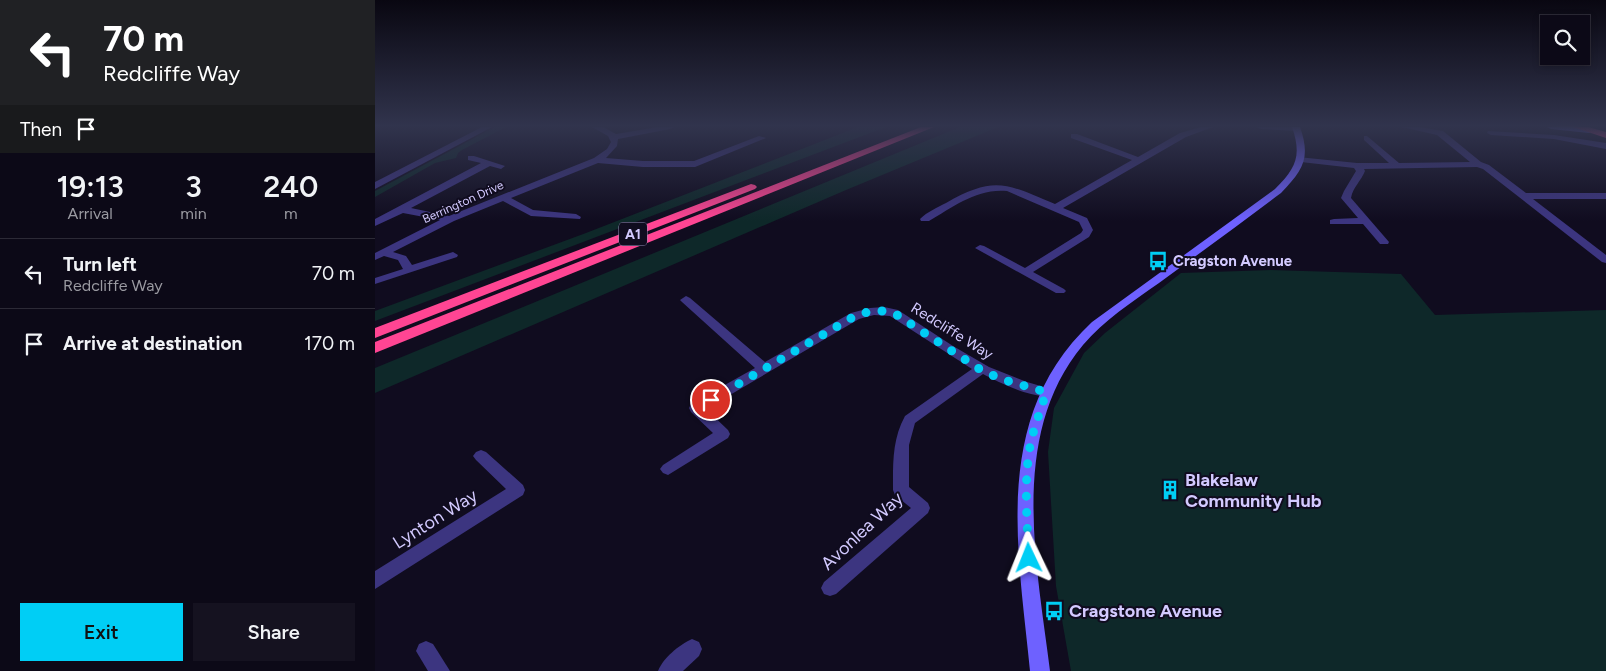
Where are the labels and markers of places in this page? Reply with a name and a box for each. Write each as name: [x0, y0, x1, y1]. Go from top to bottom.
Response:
bus stop icon: Cragston Avenue: [1147, 250, 1169, 272]
place label: Cragston Avenue: [1173, 252, 1293, 270]
pin: [690, 379, 732, 421]
place label: Blakelaw Community Hub: [1185, 469, 1322, 512]
building icon: Blakelaw Community Hub: [1159, 479, 1181, 501]
bus stop icon: Cragstone Avenue: [1043, 600, 1065, 622]
place label: Cragstone Avenue: [1069, 600, 1222, 622]

